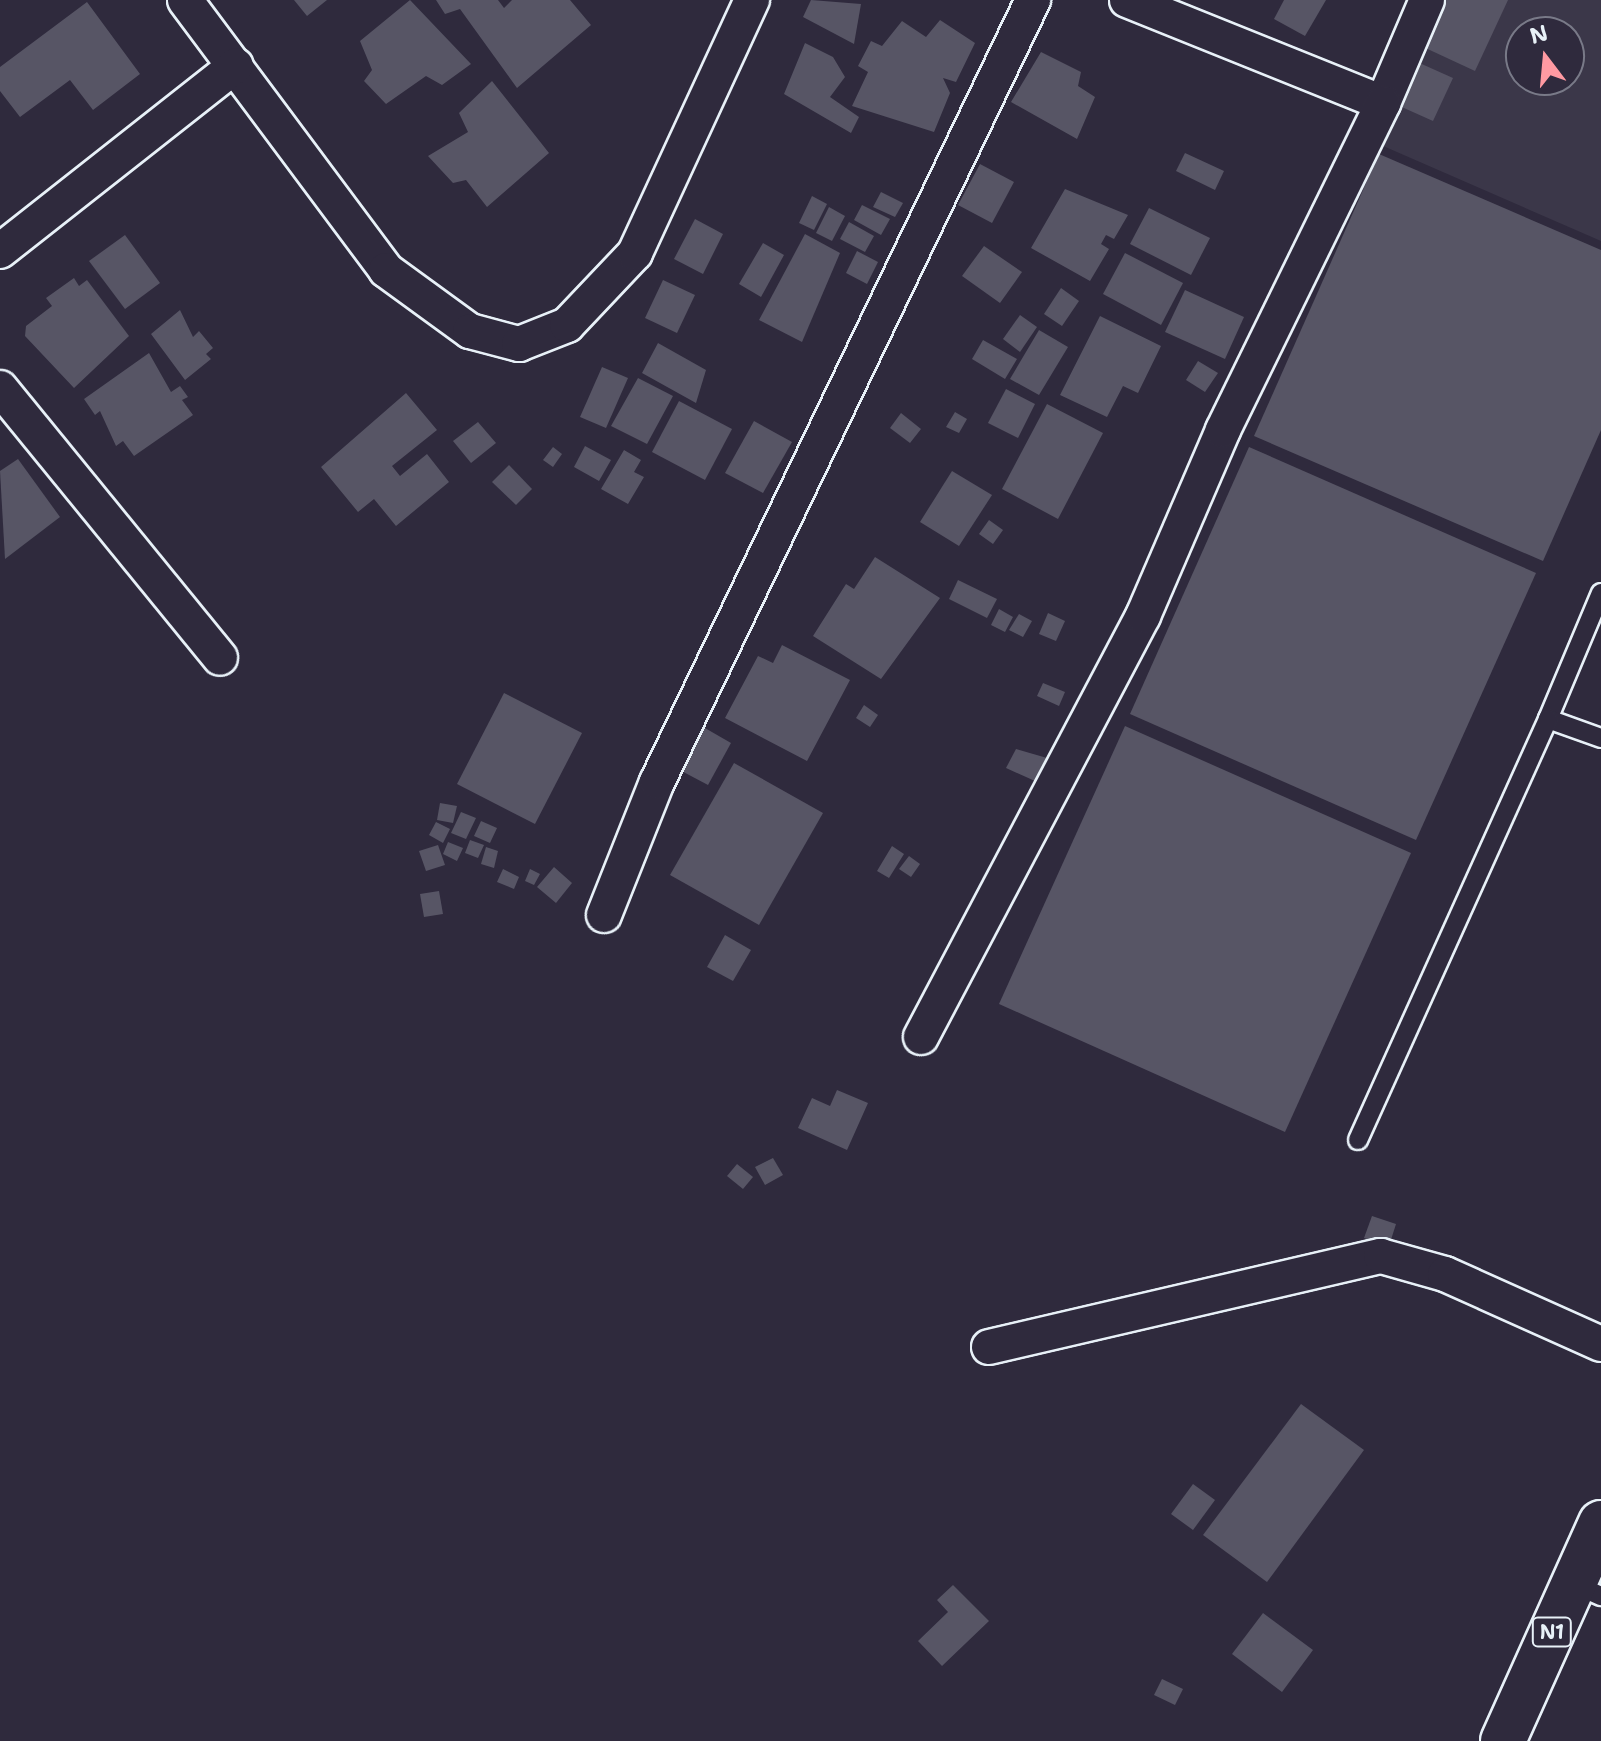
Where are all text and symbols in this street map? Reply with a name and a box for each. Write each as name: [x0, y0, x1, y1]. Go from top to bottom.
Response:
north arrow: [1505, 16, 1585, 96]
text: N: [1526, 18, 1551, 51]
road number: N1: [1530, 1616, 1574, 1648]

